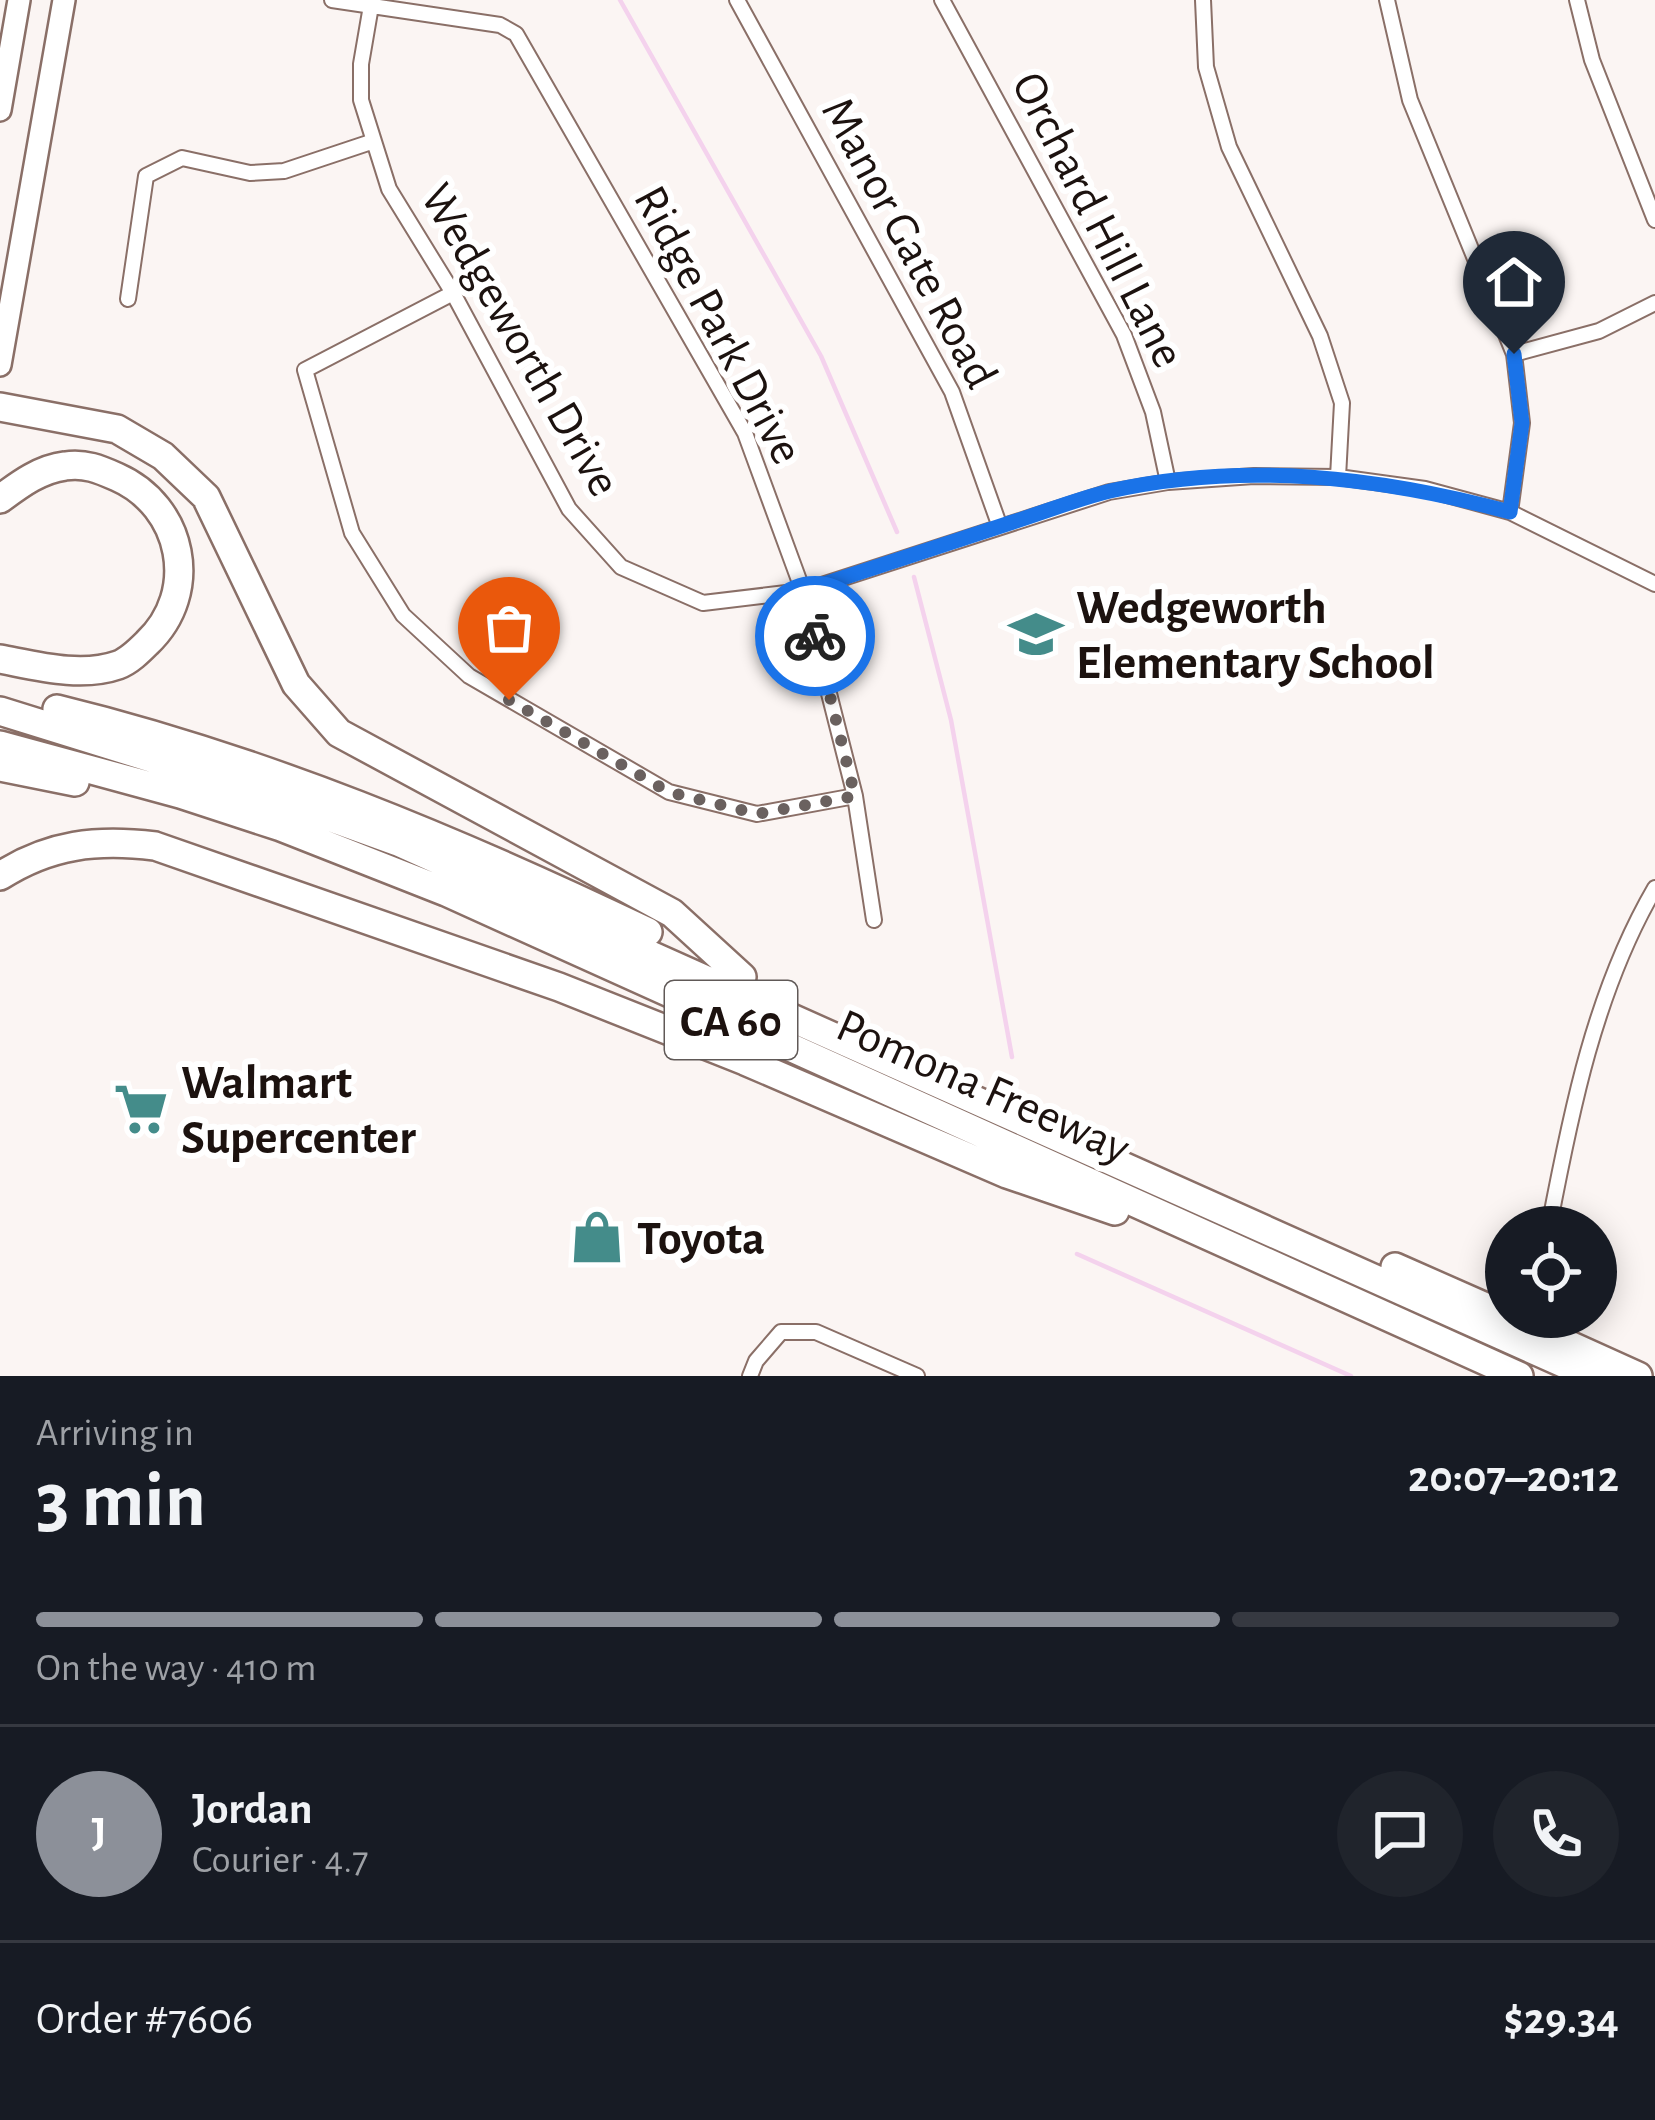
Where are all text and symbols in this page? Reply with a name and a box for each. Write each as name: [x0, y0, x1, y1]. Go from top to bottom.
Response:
street label: Orchard Hill Lane: [1002, 65, 1192, 376]
street label: Manor Gate Road: [812, 90, 1005, 396]
street label: Wedgeworth Drive: [411, 176, 628, 505]
street label: Ridge Park Drive: [624, 179, 811, 472]
pin: [1463, 231, 1565, 354]
icon: home: [1481, 249, 1547, 315]
courier: [755, 576, 875, 696]
pin: [458, 577, 560, 700]
place label: Wedgeworth Elementary School: [1076, 585, 1435, 688]
icon: bag: [476, 595, 542, 661]
icon: bike: [782, 603, 848, 669]
school or university icon: Wedgeworth Elementary School: [1007, 605, 1065, 663]
road number: CA 60: [665, 981, 797, 1059]
street label: Pomona Freeway: [829, 1002, 1136, 1174]
place label: Walmart Supercenter: [181, 1060, 416, 1163]
supermarket icon: Walmart Supercenter: [112, 1080, 170, 1138]
map controls: [1485, 1206, 1617, 1338]
button: locate: [1485, 1206, 1617, 1338]
shop icon: Toyota: [568, 1208, 626, 1266]
place label: Toyota: [637, 1216, 765, 1264]
text: Arriving in: [36, 1414, 194, 1453]
text: 20:07–20:12: [1408, 1455, 1619, 1500]
text: 3 min: [36, 1463, 206, 1541]
text: On the way · 410 m: [36, 1649, 317, 1688]
button: chat: [1337, 1771, 1463, 1897]
button: phone: [1493, 1771, 1619, 1897]
text: Jordan: [192, 1787, 313, 1832]
text: J: [91, 1811, 107, 1856]
text: Courier · 4.7: [192, 1841, 369, 1880]
text: Order #7606: [36, 1997, 253, 2042]
text: $29.34: [1503, 1997, 1619, 2042]

